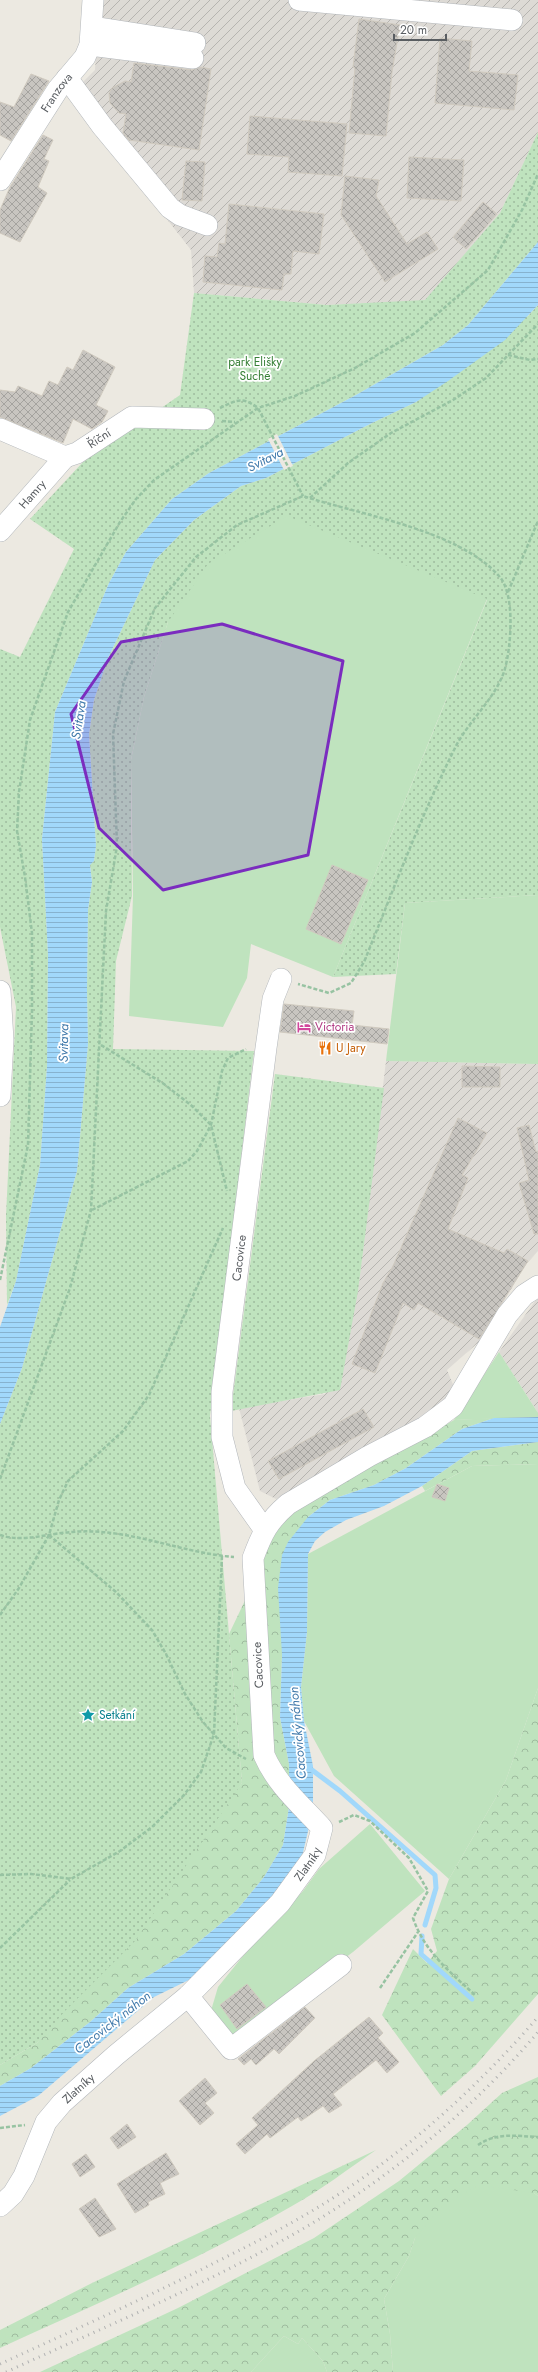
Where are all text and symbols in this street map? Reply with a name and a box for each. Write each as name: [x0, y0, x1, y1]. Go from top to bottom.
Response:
scale bar: [394, 16, 446, 42]
text: 20 m: [400, 21, 427, 39]
street label: Franzova: [36, 69, 77, 116]
park label: park Elišky Suché: [228, 353, 283, 385]
street label: Říční: [84, 424, 115, 453]
water label: Svitava: [244, 442, 287, 477]
street label: Hamry: [15, 475, 51, 513]
water label: Svitava: [66, 700, 91, 741]
place label: Victoria: [315, 1018, 354, 1036]
hotel icon: Victoria: [296, 1019, 312, 1035]
water label: Svitava: [54, 1024, 73, 1062]
place label: U Jary: [336, 1039, 366, 1057]
restaurant icon: U Jary: [317, 1040, 333, 1056]
street label: Cacovice: [227, 1234, 251, 1282]
street label: Cacovice: [248, 1641, 268, 1689]
water label: Cacovický náhon: [284, 1686, 311, 1780]
place label: Setkání: [99, 1706, 136, 1724]
place icon: Setkání: [80, 1707, 96, 1723]
street label: Zlatníky: [290, 1845, 326, 1885]
water label: Cacovický náhon: [70, 1986, 155, 2058]
street label: Zlatníky: [58, 2068, 99, 2108]

